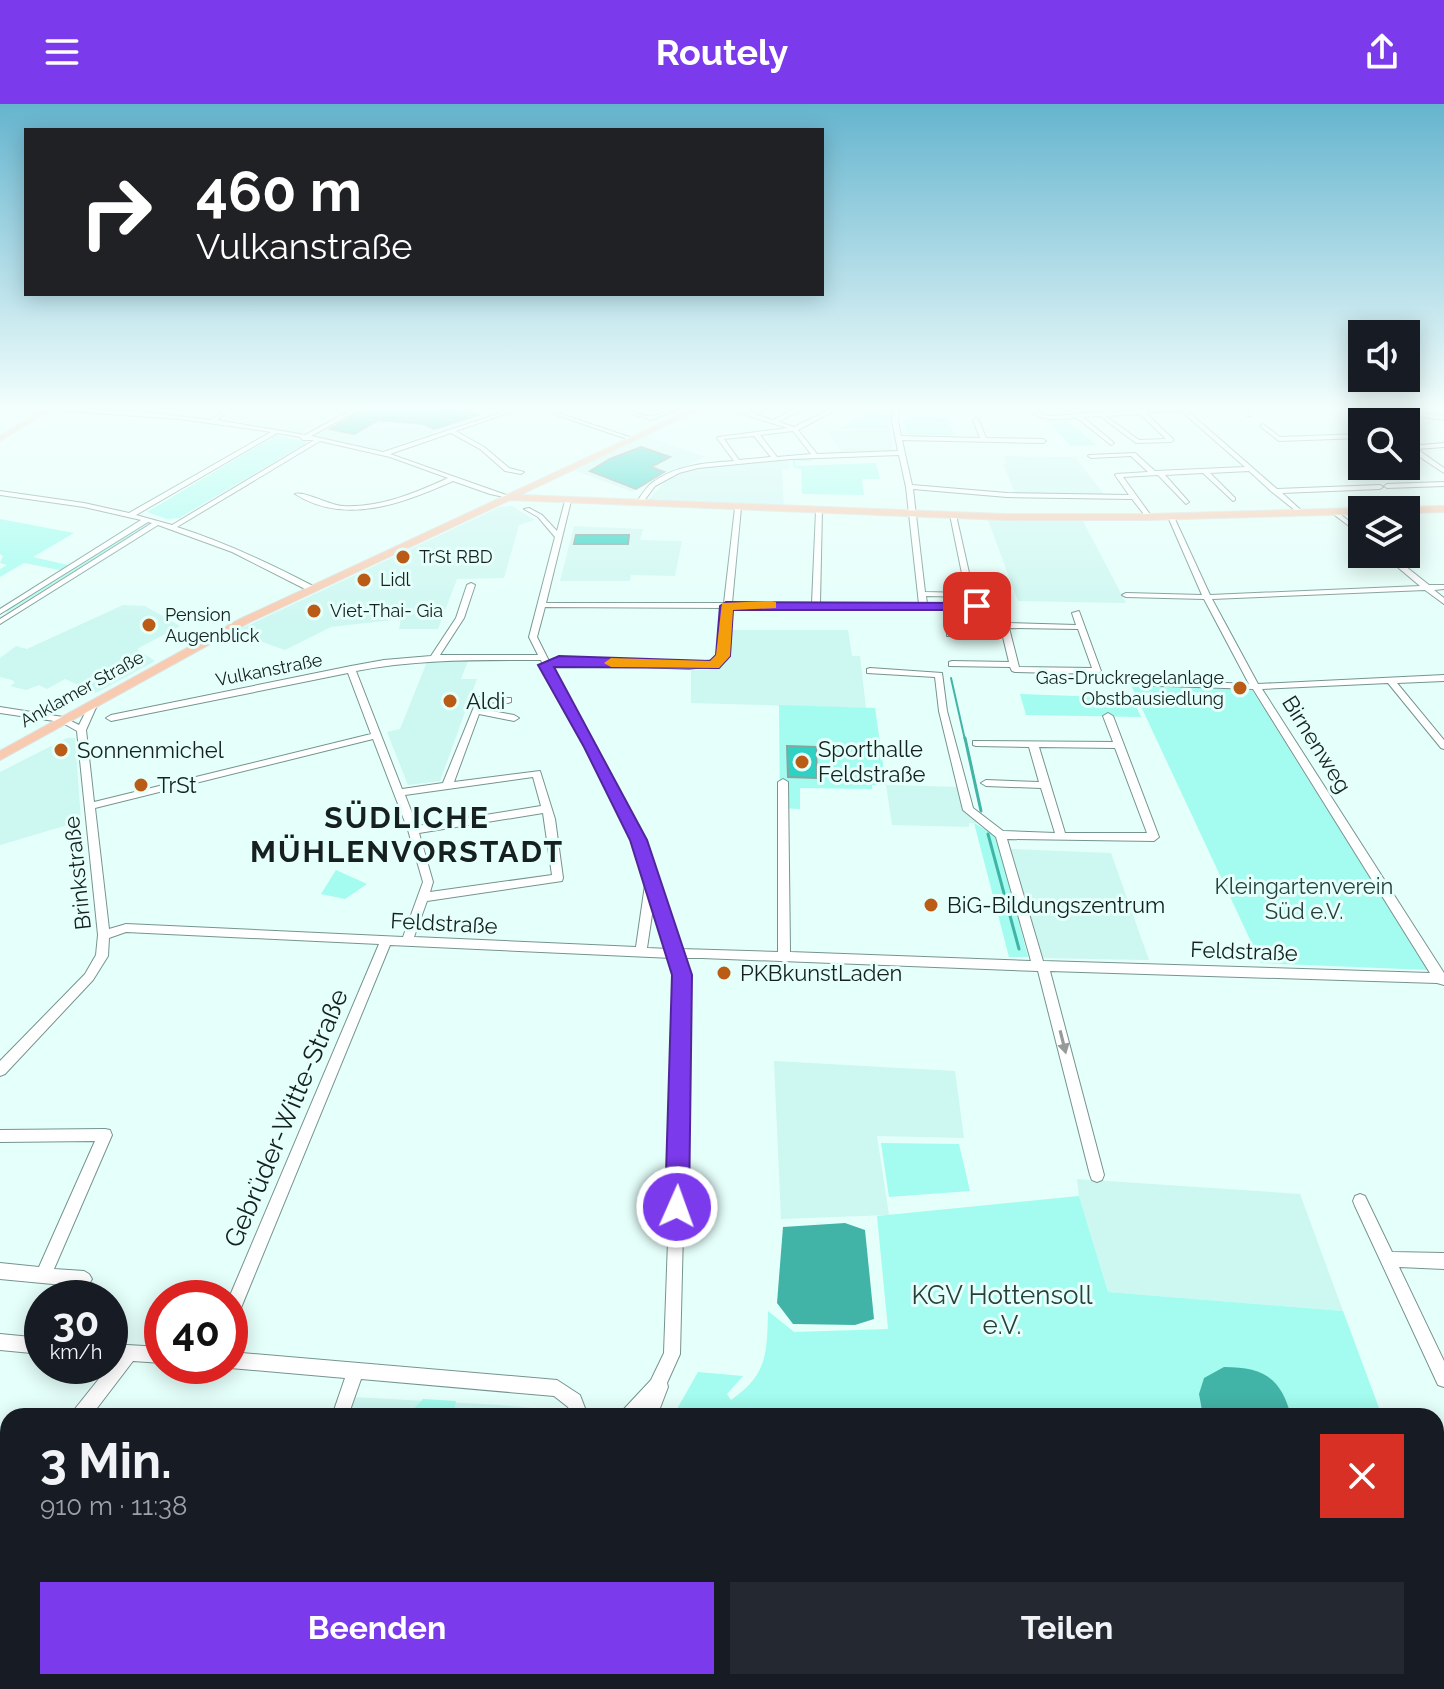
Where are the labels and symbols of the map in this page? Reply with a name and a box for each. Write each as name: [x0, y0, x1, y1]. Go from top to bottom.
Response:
place label: TrSt RBD: [419, 546, 493, 567]
marker: TrSt RBD: [394, 548, 412, 566]
place label: Lidl: [380, 569, 411, 590]
marker: Lidl: [355, 571, 373, 589]
pin: [943, 572, 1011, 640]
place label: Viet-Thai- Gia: [330, 600, 443, 621]
marker: Viet-Thai- Gia: [305, 602, 323, 620]
place label: Pension Augenblick: [165, 604, 260, 646]
marker: Pension Augenblick: [140, 616, 158, 634]
street label: Anklamer Straße: [16, 646, 148, 731]
street label: Vulkanstraße: [214, 649, 324, 690]
place label: Gas-Druckregelanlage Obstbausiedlung: [1036, 667, 1224, 709]
marker: Gas-Druckregelanlage Obstbausiedlung: [1231, 679, 1249, 697]
place label: Aldi: [466, 688, 505, 714]
street label: Birnenweg: [1277, 691, 1357, 797]
marker: Aldi: [441, 692, 459, 710]
place label: Sporthalle Feldstraße: [818, 736, 926, 787]
place label: Sonnenmichel: [77, 737, 224, 763]
marker: Sonnenmichel: [52, 741, 70, 759]
marker: Sporthalle Feldstraße: [793, 753, 811, 771]
place label: TrSt: [157, 772, 197, 798]
marker: TrSt: [132, 776, 150, 794]
district label: SÜDLICHE MÜHLENVORSTADT: [250, 800, 564, 869]
street label: Brinkstraße: [58, 815, 96, 931]
park label: Kleingartenverein Süd e.V.: [1215, 873, 1393, 924]
place label: BiG-Bildungszentrum: [947, 892, 1165, 918]
marker: BiG-Bildungszentrum: [922, 896, 940, 914]
street label: Feldstraße: [390, 907, 498, 939]
street label: Feldstraße: [1190, 936, 1298, 966]
place label: PKBkunstLaden: [740, 960, 902, 986]
marker: PKBkunstLaden: [715, 964, 733, 982]
street label: Gebrüder-Witte-Straße: [218, 984, 354, 1252]
one-way arrow: [1057, 1030, 1069, 1055]
position arrow: [635, 1165, 719, 1249]
speed limit sign: 40: [144, 1280, 248, 1384]
park label: KGV Hottensoll e.V.: [911, 1280, 1093, 1340]

